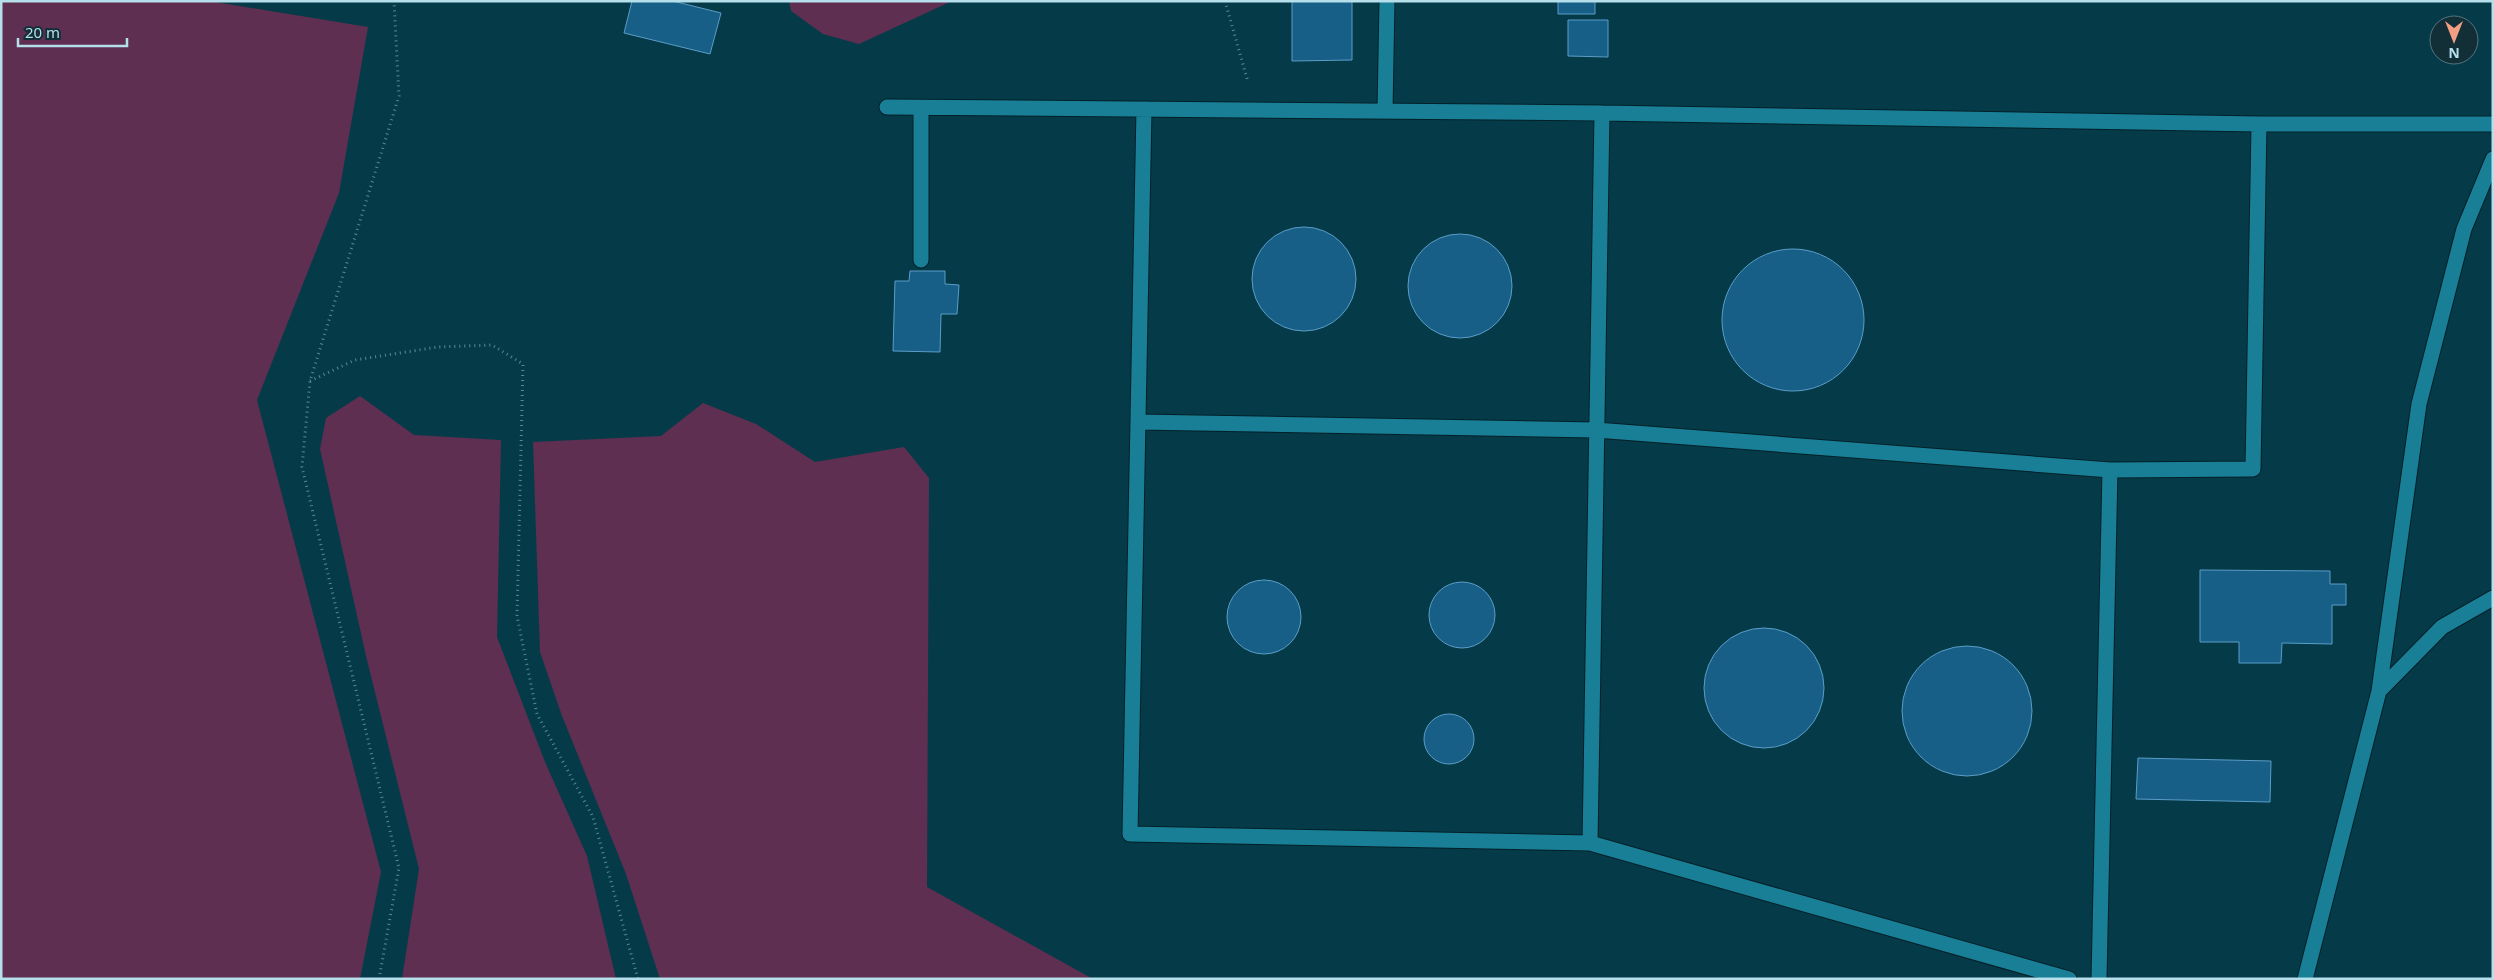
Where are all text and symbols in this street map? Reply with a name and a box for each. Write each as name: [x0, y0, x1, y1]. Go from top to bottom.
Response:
scale bar: [18, 15, 126, 47]
north arrow: [2429, 15, 2479, 65]
text: 20 m: [25, 22, 60, 42]
text: N: [2448, 44, 2460, 63]

